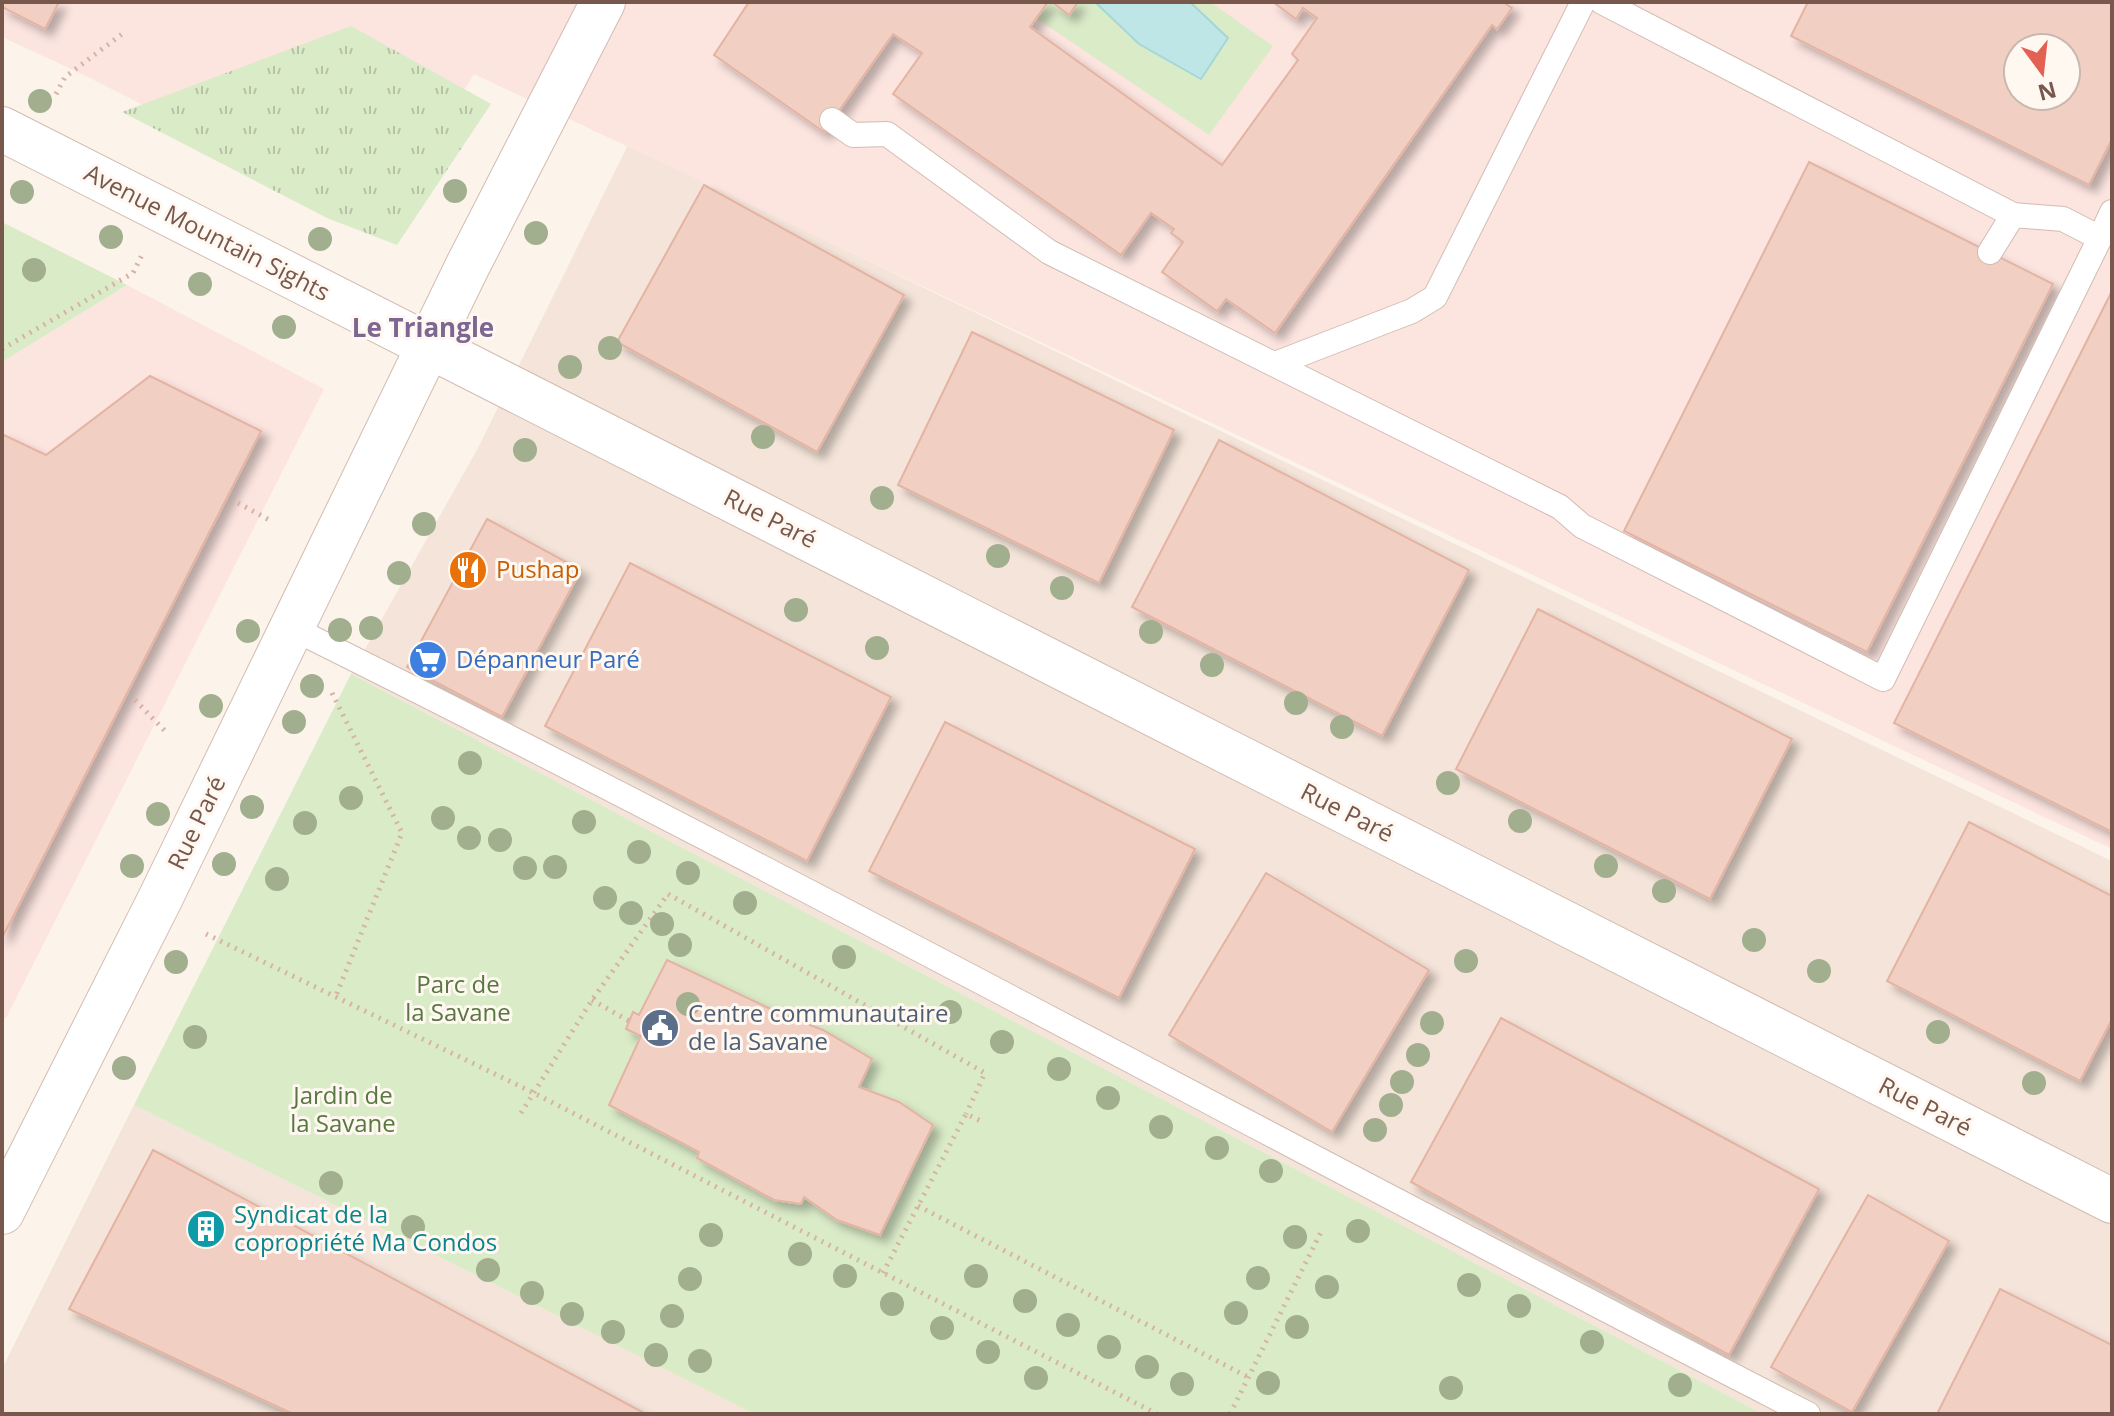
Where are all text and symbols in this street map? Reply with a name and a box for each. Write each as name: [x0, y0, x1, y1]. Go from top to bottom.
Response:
north arrow: [2002, 32, 2082, 112]
text: N: [2035, 75, 2060, 109]
street label: Avenue Mountain Sights: [79, 155, 336, 308]
district label: Le Triangle: [352, 309, 494, 345]
street label: Rue Paré: [719, 480, 823, 555]
restaurant icon: Pushap: [447, 549, 489, 591]
place label: Pushap: [496, 552, 579, 585]
supermarket icon: Dépanneur Paré: [407, 639, 449, 681]
place label: Dépanneur Paré: [456, 642, 640, 675]
street label: Rue Paré: [159, 770, 232, 875]
street label: Rue Paré: [1296, 774, 1400, 849]
park label: Parc de la Savane: [405, 967, 511, 1028]
place label: Centre communautaire de la Savane: [688, 996, 948, 1057]
public building icon: Centre communautaire de la Savane: [639, 1007, 681, 1049]
street label: Rue Paré: [1874, 1068, 1978, 1143]
park label: Jardin de la Savane: [290, 1078, 396, 1139]
place label: Syndicat de la copropriété Ma Condos: [234, 1197, 497, 1258]
building icon: Syndicat de la copropriété Ma Condos: [185, 1208, 227, 1250]

